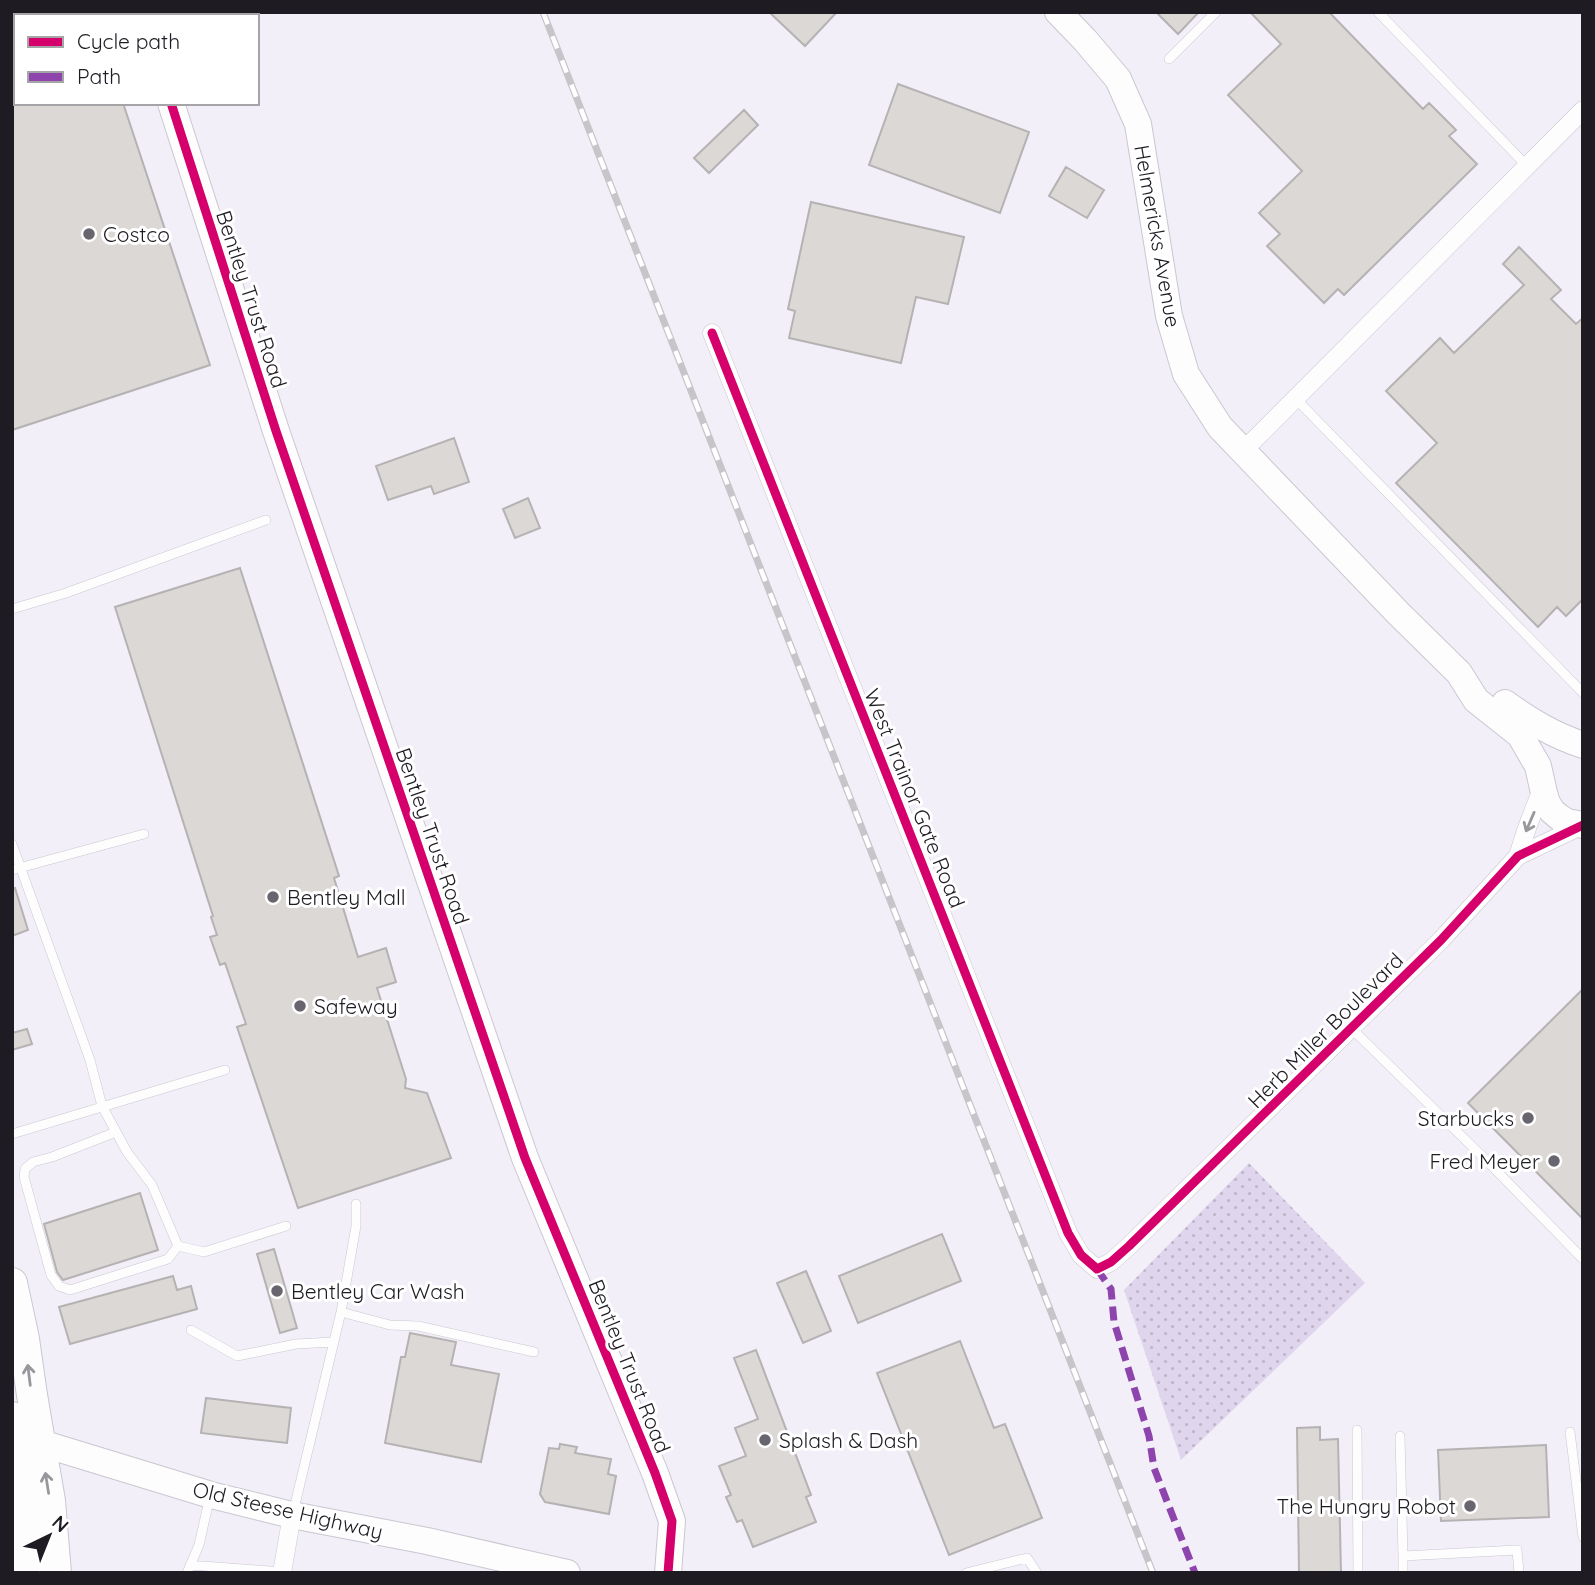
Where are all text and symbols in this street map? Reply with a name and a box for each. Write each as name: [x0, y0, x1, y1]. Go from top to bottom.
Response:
legend: [14, 14, 259, 105]
text: Cycle path: [77, 28, 180, 54]
text: Path: [77, 63, 121, 89]
street label: Helmericks Avenue: [1129, 143, 1187, 329]
street label: Bentley Trust Road: [211, 207, 293, 391]
place label: Costco: [103, 221, 170, 247]
marker: Costco: [81, 226, 97, 242]
street label: West Trainor Gate Road: [859, 685, 971, 911]
street label: Bentley Trust Road: [391, 744, 475, 928]
one-way arrow: [1522, 810, 1535, 832]
place label: Bentley Mall: [287, 884, 406, 910]
marker: Bentley Mall: [265, 889, 281, 905]
street label: Herb Miller Boulevard: [1242, 947, 1408, 1113]
place label: Safeway: [314, 993, 398, 1019]
marker: Safeway: [292, 998, 308, 1014]
place label: Starbucks: [1418, 1105, 1514, 1131]
marker: Starbucks: [1520, 1110, 1536, 1126]
place label: Fred Meyer: [1429, 1148, 1540, 1174]
marker: Fred Meyer: [1546, 1153, 1562, 1169]
street label: Bentley Trust Road: [583, 1275, 677, 1457]
place label: Bentley Car Wash: [291, 1278, 465, 1304]
marker: Bentley Car Wash: [269, 1283, 285, 1299]
one-way arrow: [22, 1364, 35, 1387]
place label: Splash & Dash: [779, 1427, 918, 1453]
marker: Splash & Dash: [757, 1432, 773, 1448]
one-way arrow: [40, 1472, 53, 1495]
street label: Old Steese Highway: [190, 1475, 386, 1545]
place label: The Hungry Robot: [1277, 1493, 1456, 1519]
marker: The Hungry Robot: [1462, 1498, 1478, 1514]
north arrow: [14, 1501, 84, 1571]
text: N: [47, 1510, 74, 1537]

